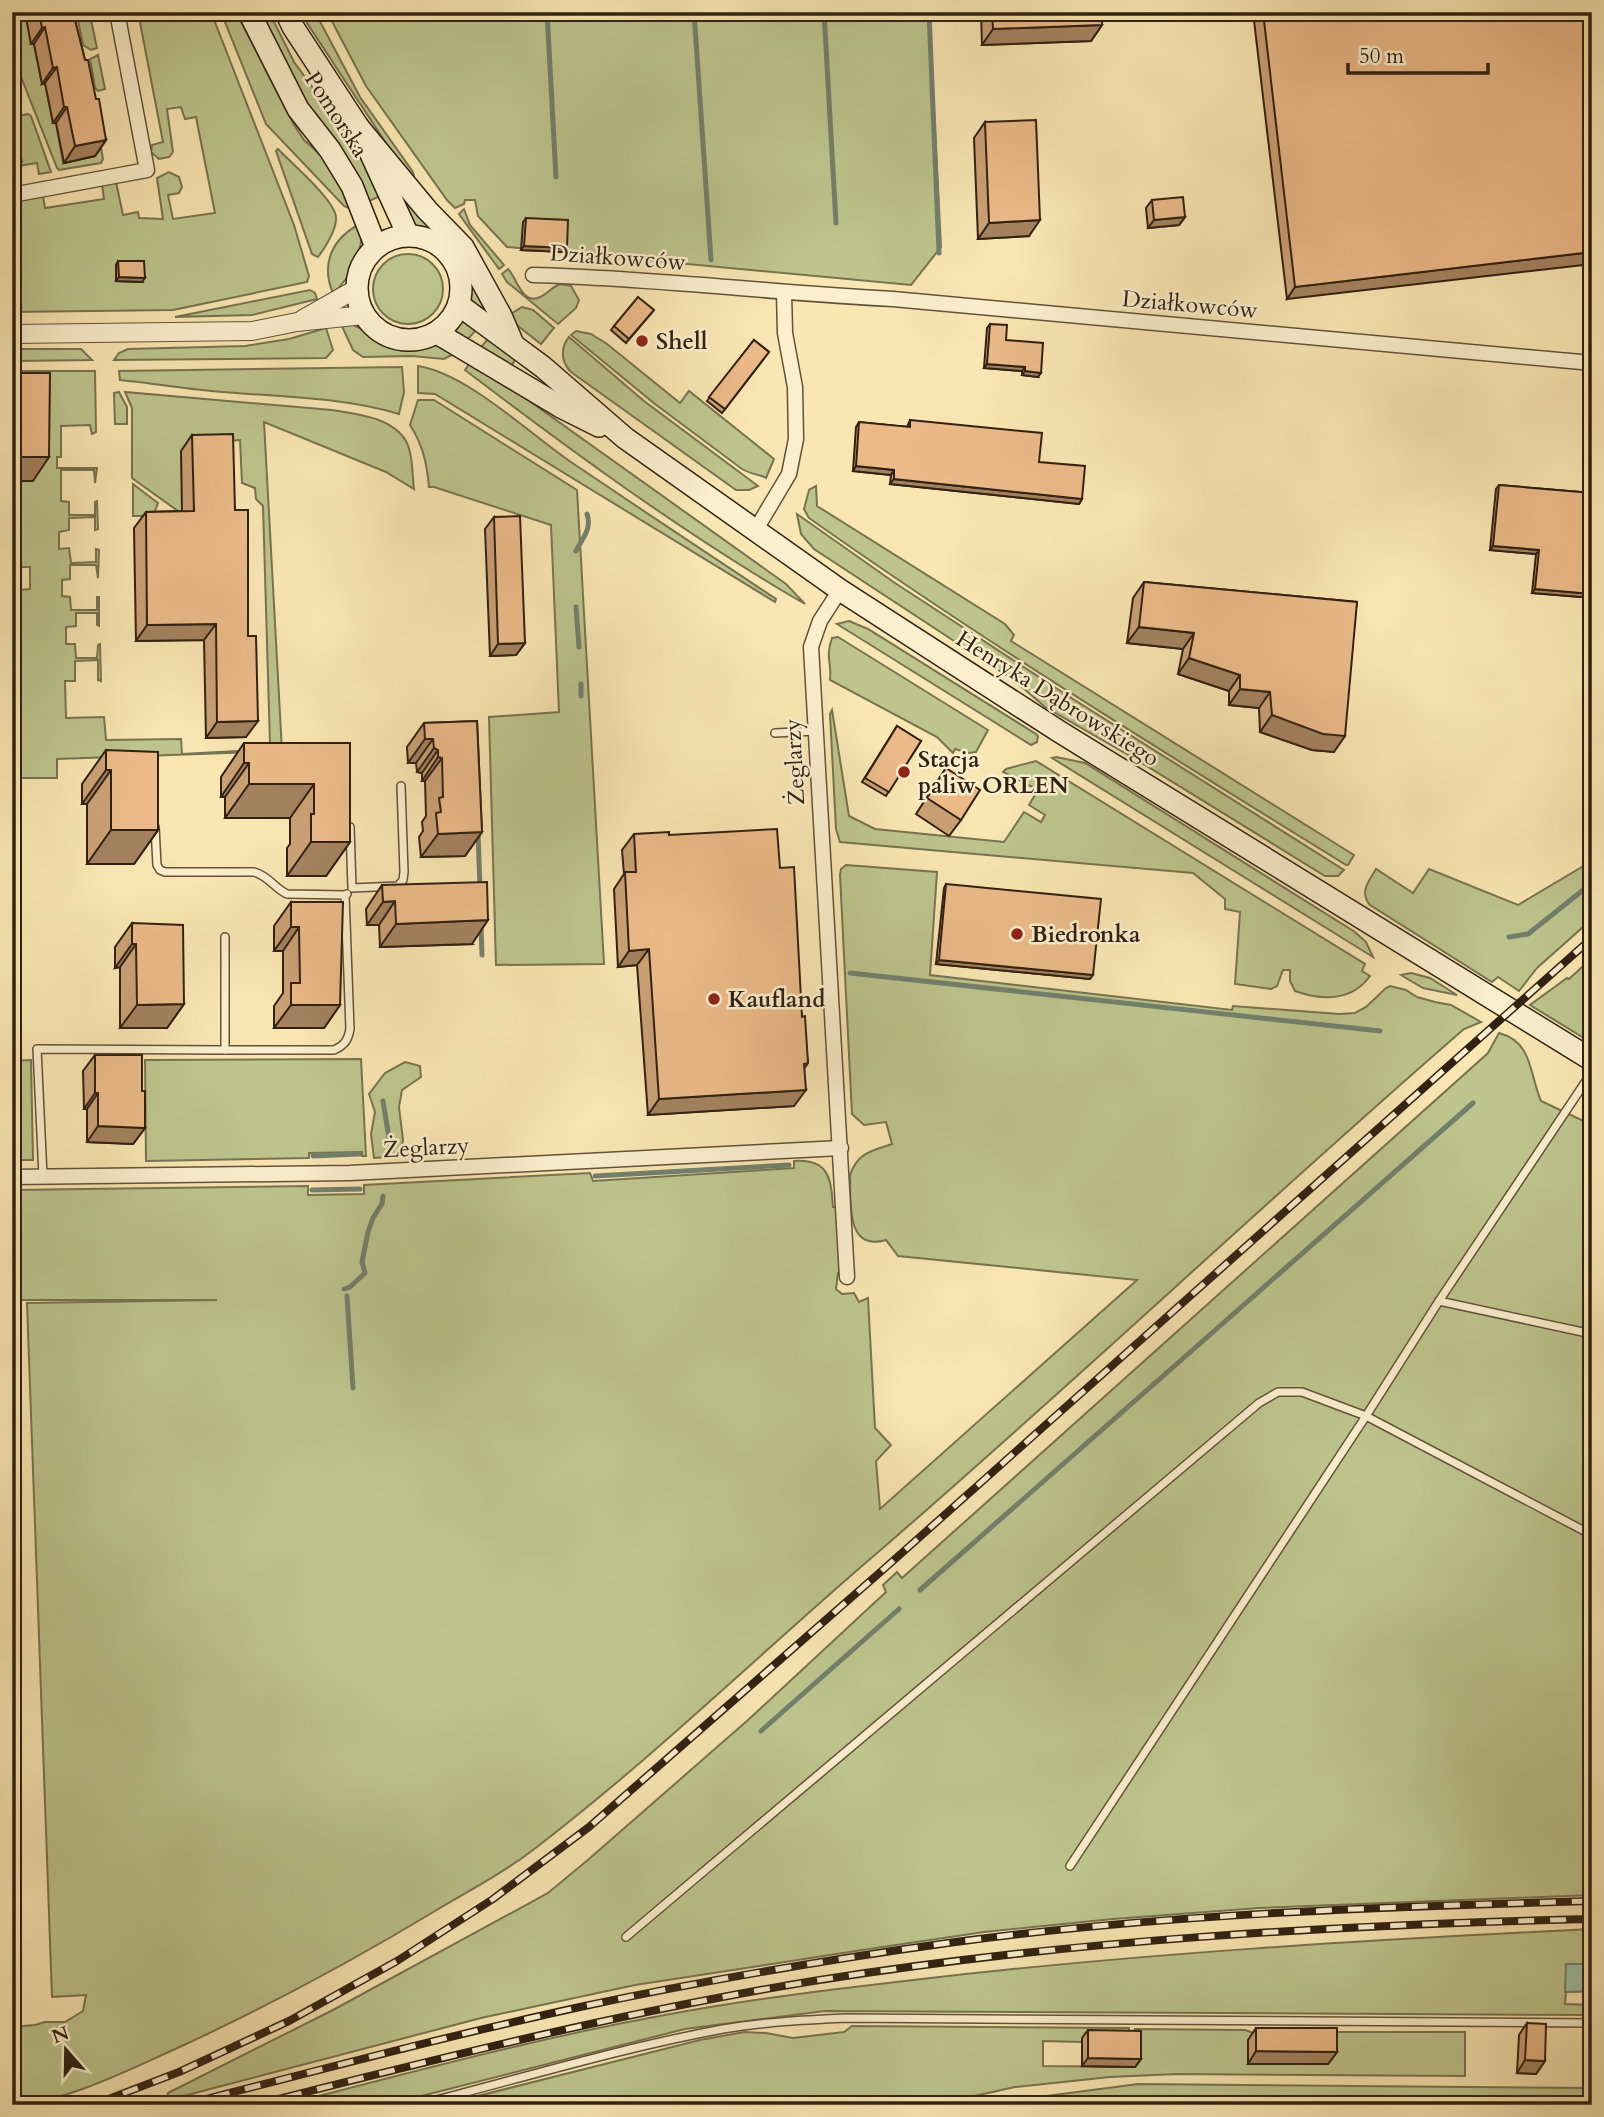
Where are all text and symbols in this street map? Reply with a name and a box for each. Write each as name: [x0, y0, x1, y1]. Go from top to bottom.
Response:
scale bar: [1348, 32, 1488, 76]
text: 50 m: [1359, 42, 1404, 71]
street label: Pomorska: [297, 65, 376, 163]
street label: Działkowców: [549, 237, 688, 278]
street label: Działkowców: [1121, 283, 1260, 326]
place label: Shell: [656, 326, 708, 357]
marker: Shell: [634, 333, 650, 349]
street label: Henryka Dąbrowskiego: [950, 623, 1165, 774]
street label: Żeglarzy: [777, 718, 812, 806]
place label: Stacja paliw ORLEN: [918, 744, 1069, 801]
marker: Stacja paliw ORLEN: [896, 764, 912, 780]
place label: Biedronka: [1031, 919, 1141, 950]
marker: Biedronka: [1009, 926, 1025, 942]
place label: Kaufland: [728, 984, 825, 1015]
marker: Kaufland: [706, 991, 722, 1007]
street label: Żeglarzy: [382, 1130, 470, 1165]
north arrow: [32, 2016, 102, 2086]
text: N: [48, 2020, 73, 2050]

